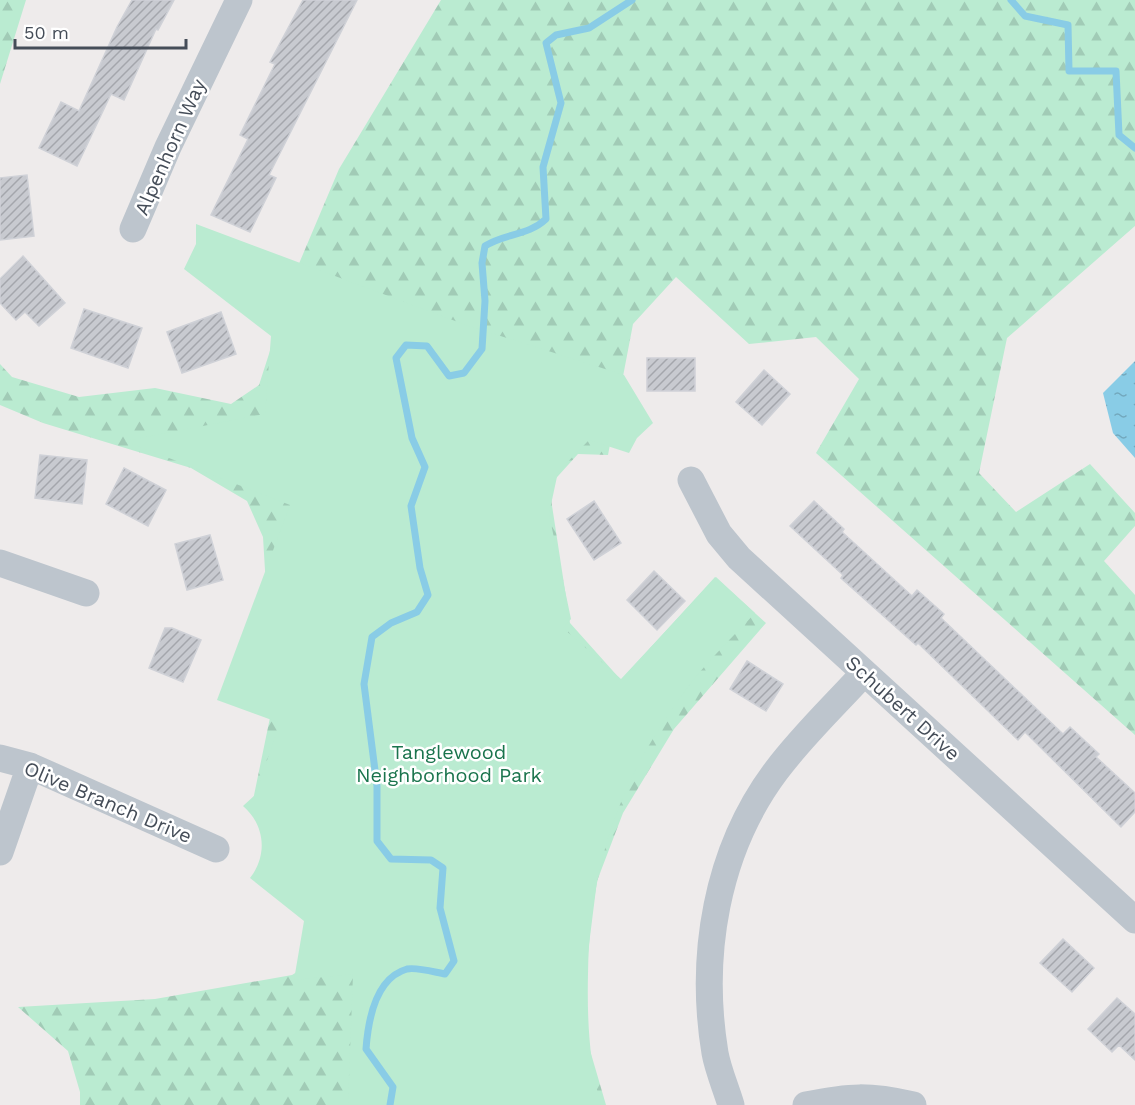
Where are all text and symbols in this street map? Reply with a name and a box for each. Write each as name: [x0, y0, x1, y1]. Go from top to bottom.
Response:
scale bar: [15, 12, 186, 50]
text: 50 m: [24, 22, 69, 43]
street label: Alpenhorn Way: [129, 75, 211, 219]
street label: Schubert Drive: [841, 650, 965, 766]
park label: Tanglewood Neighborhood Park: [356, 740, 542, 787]
street label: Olive Branch Drive: [20, 756, 196, 848]

